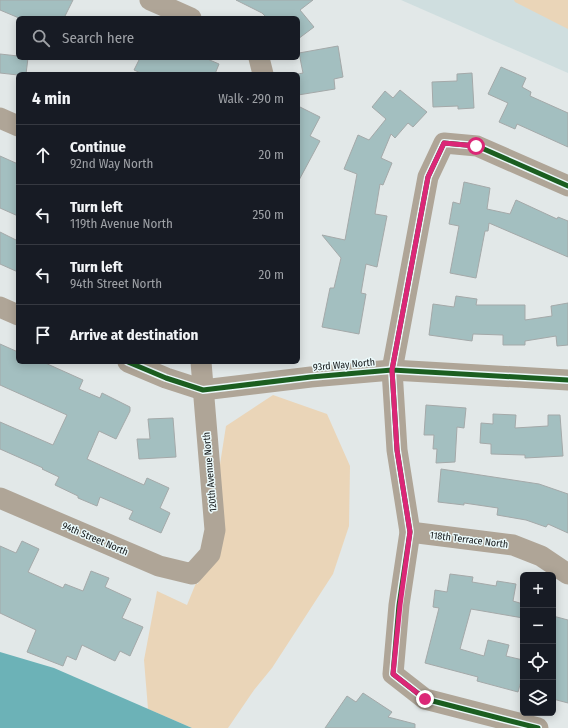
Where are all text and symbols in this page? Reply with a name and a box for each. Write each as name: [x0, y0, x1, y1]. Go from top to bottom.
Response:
search box: [16, 16, 300, 60]
icon: search: [30, 27, 52, 49]
text: Search here: [62, 29, 134, 47]
text: 4 min: [32, 88, 71, 109]
text: Walk · 290 m: [218, 91, 284, 106]
route start: [467, 137, 485, 155]
text: Continue: [70, 138, 126, 156]
icon: ahead: [32, 144, 54, 166]
text: 20 m: [258, 147, 284, 162]
text: 92nd Way North: [70, 156, 153, 171]
text: Turn left: [70, 198, 123, 216]
icon: left: [32, 204, 54, 226]
text: 250 m: [252, 207, 284, 222]
text: 119th Avenue North: [70, 216, 173, 231]
text: Turn left: [70, 258, 123, 276]
icon: left: [32, 264, 54, 286]
text: 20 m: [258, 267, 284, 282]
text: 94th Street North: [70, 276, 162, 291]
icon: arrive: [32, 324, 54, 346]
text: Arrive at destination: [70, 326, 198, 344]
street label: 93rd Way North: [312, 356, 376, 374]
street label: 120th Avenue North: [201, 432, 219, 512]
street label: 94th Street North: [60, 520, 130, 558]
street label: 118th Terrace North: [429, 529, 509, 551]
map controls: [520, 572, 556, 716]
button: +: [520, 572, 556, 608]
button: −: [520, 608, 556, 644]
button: locate: [520, 644, 556, 680]
button: layers: [520, 680, 556, 716]
route end: [416, 690, 434, 708]

